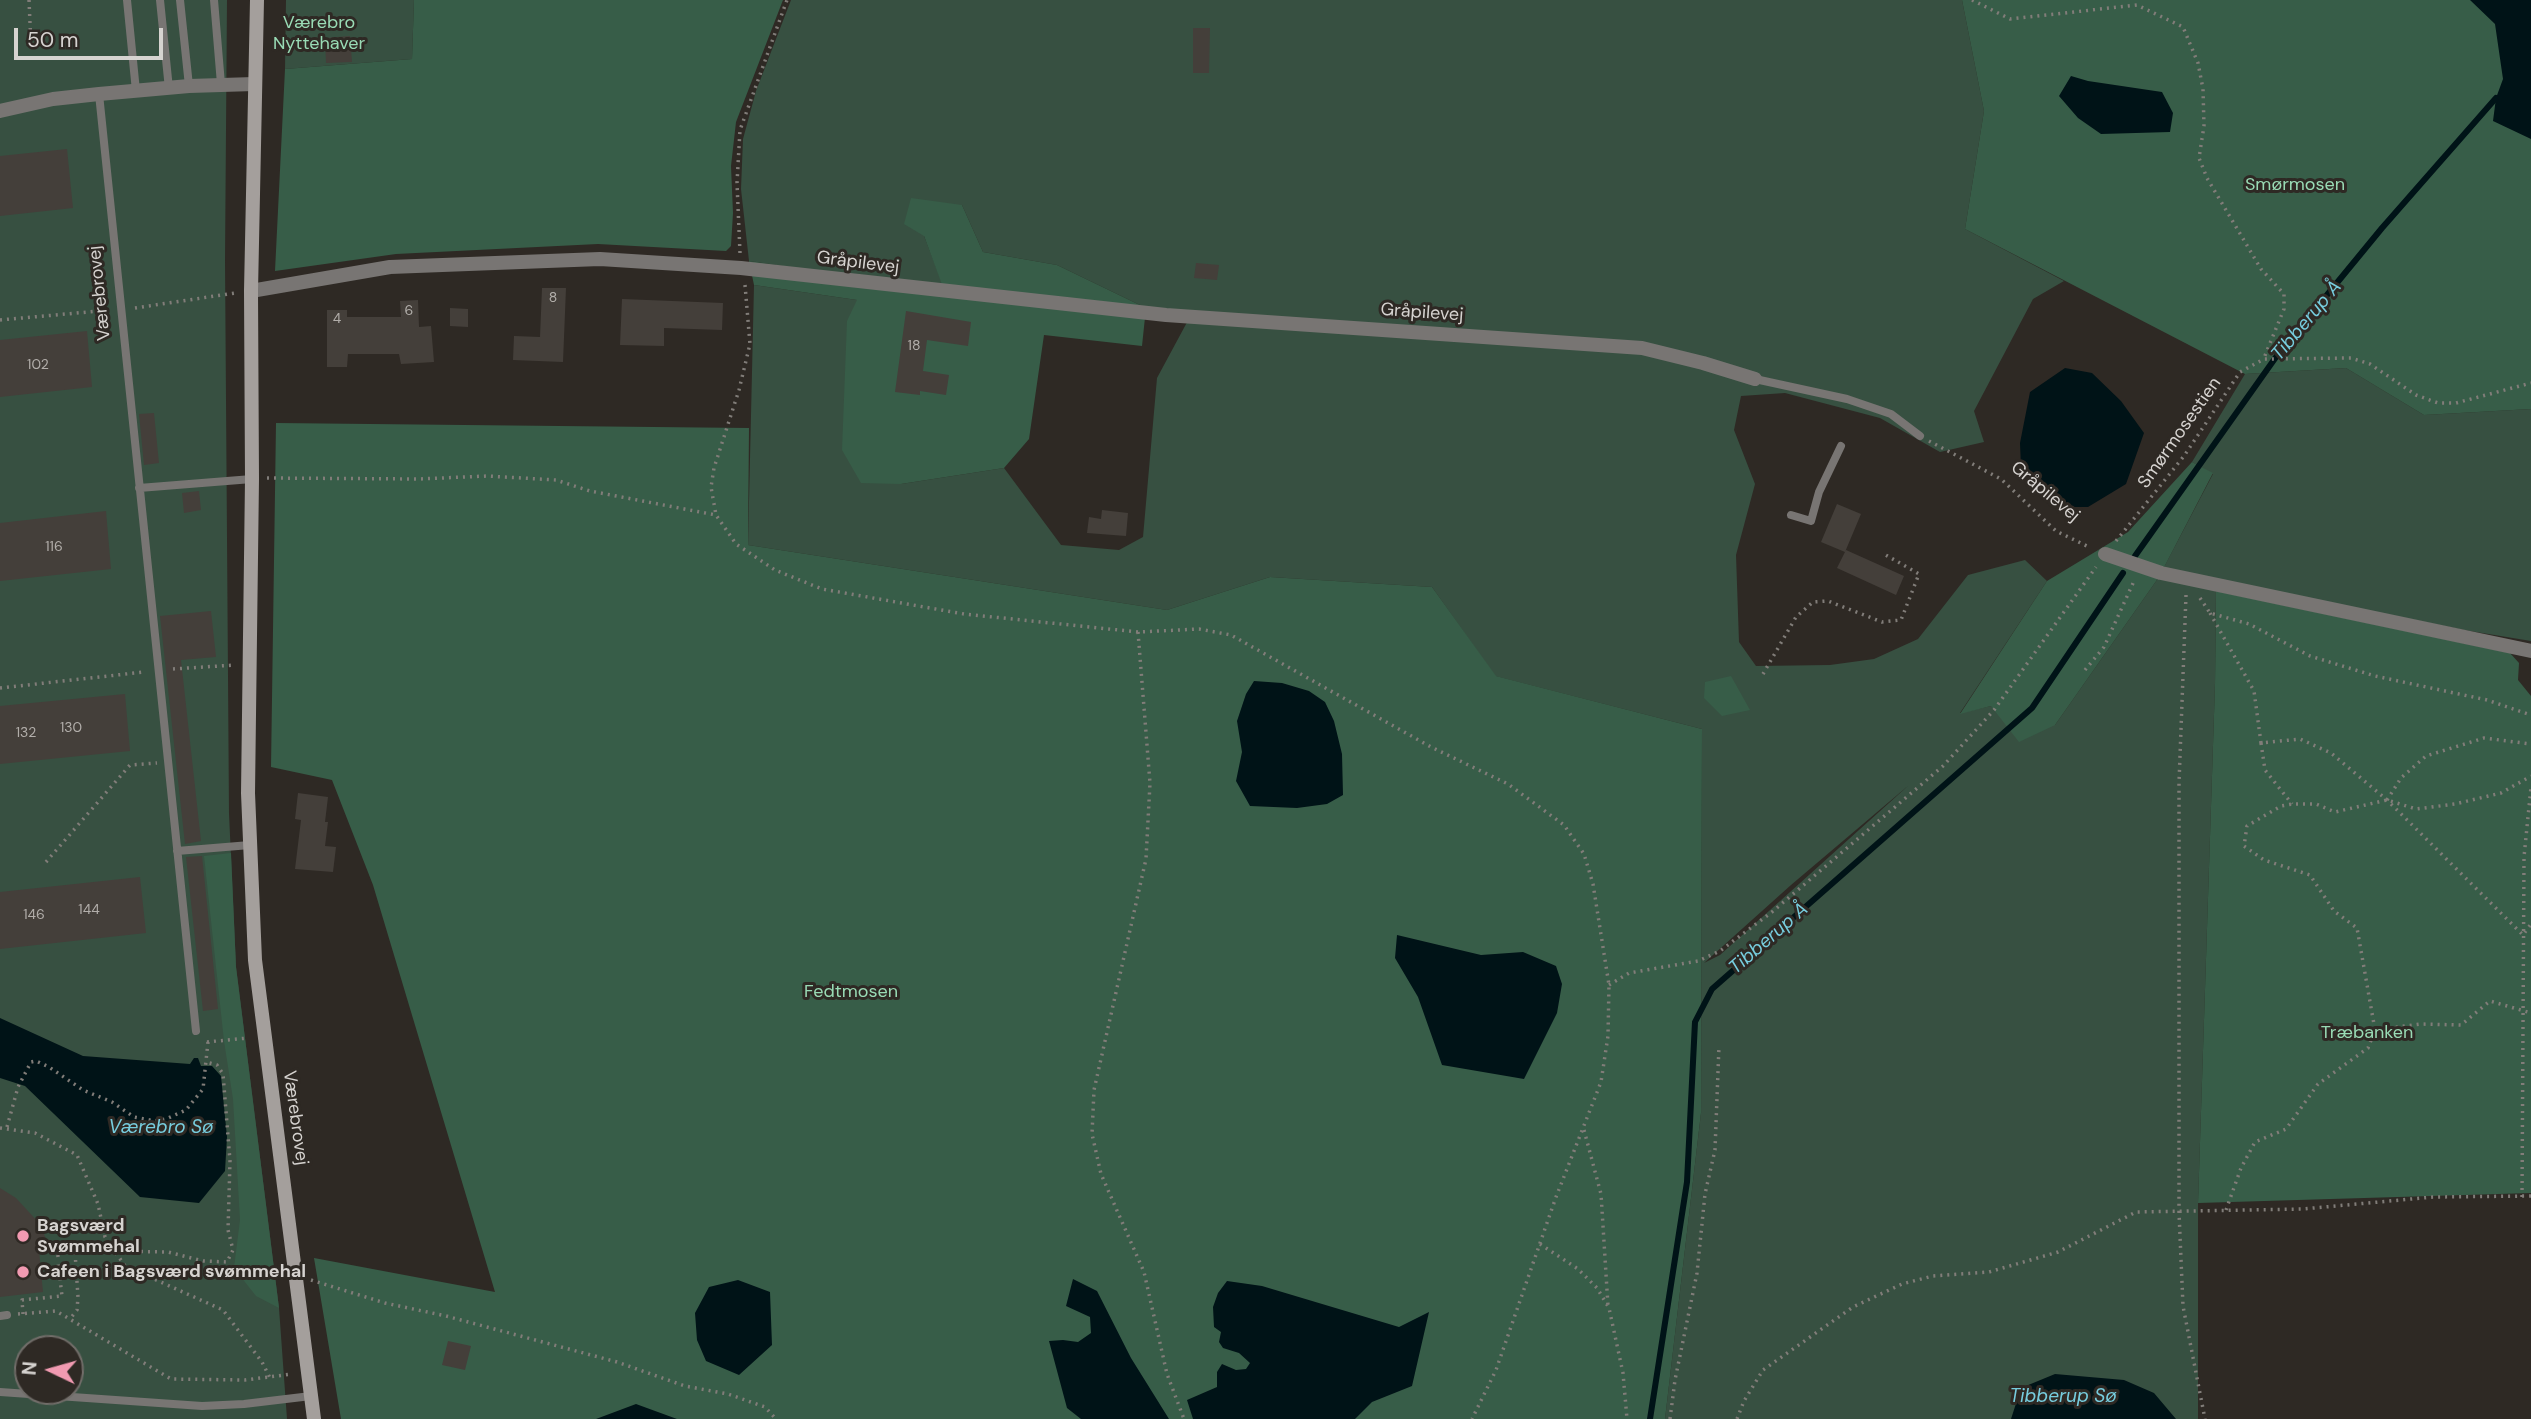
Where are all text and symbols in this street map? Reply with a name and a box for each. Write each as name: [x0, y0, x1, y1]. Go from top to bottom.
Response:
park label: Værebro Nyttehaver: [273, 12, 365, 54]
scale bar: [18, 14, 166, 58]
text: 50 m: [27, 26, 78, 54]
park label: Smørmosen: [2245, 174, 2345, 196]
street label: Værebrovej: [84, 244, 116, 342]
street label: Gråpilevej: [815, 247, 901, 279]
water label: Tibberup Å: [2267, 276, 2347, 366]
house number: 8: [549, 290, 557, 306]
street label: Gråpilevej: [1380, 299, 1464, 327]
house number: 6: [405, 303, 413, 319]
house number: 4: [333, 311, 341, 327]
house number: 18: [908, 338, 920, 354]
house number: 102: [27, 357, 49, 373]
street label: Smørmosestien: [2134, 373, 2226, 493]
street label: Gråpilevej: [2006, 457, 2084, 527]
house number: 116: [45, 539, 63, 555]
house number: 130: [60, 720, 82, 736]
house number: 132: [16, 725, 36, 741]
water label: Tibberup Å: [1725, 898, 1813, 980]
house number: 144: [78, 902, 100, 918]
house number: 146: [23, 907, 45, 923]
park label: Fedtmosen: [804, 981, 898, 1003]
park label: Træbanken: [2321, 1022, 2413, 1044]
street label: Værebrovej: [278, 1069, 312, 1167]
water label: Værebro Sø: [109, 1117, 213, 1139]
place label: Bagsværd Svømmehal: [37, 1215, 140, 1258]
marker: Bagsværd Svømmehal: [15, 1228, 31, 1244]
place label: Cafeen i Bagsværd svømmehal: [37, 1261, 306, 1283]
marker: Cafeen i Bagsværd svømmehal: [15, 1264, 31, 1280]
north arrow: [14, 1335, 84, 1405]
text: N: [17, 1360, 43, 1376]
water label: Tibberup Sø: [2009, 1386, 2117, 1408]

